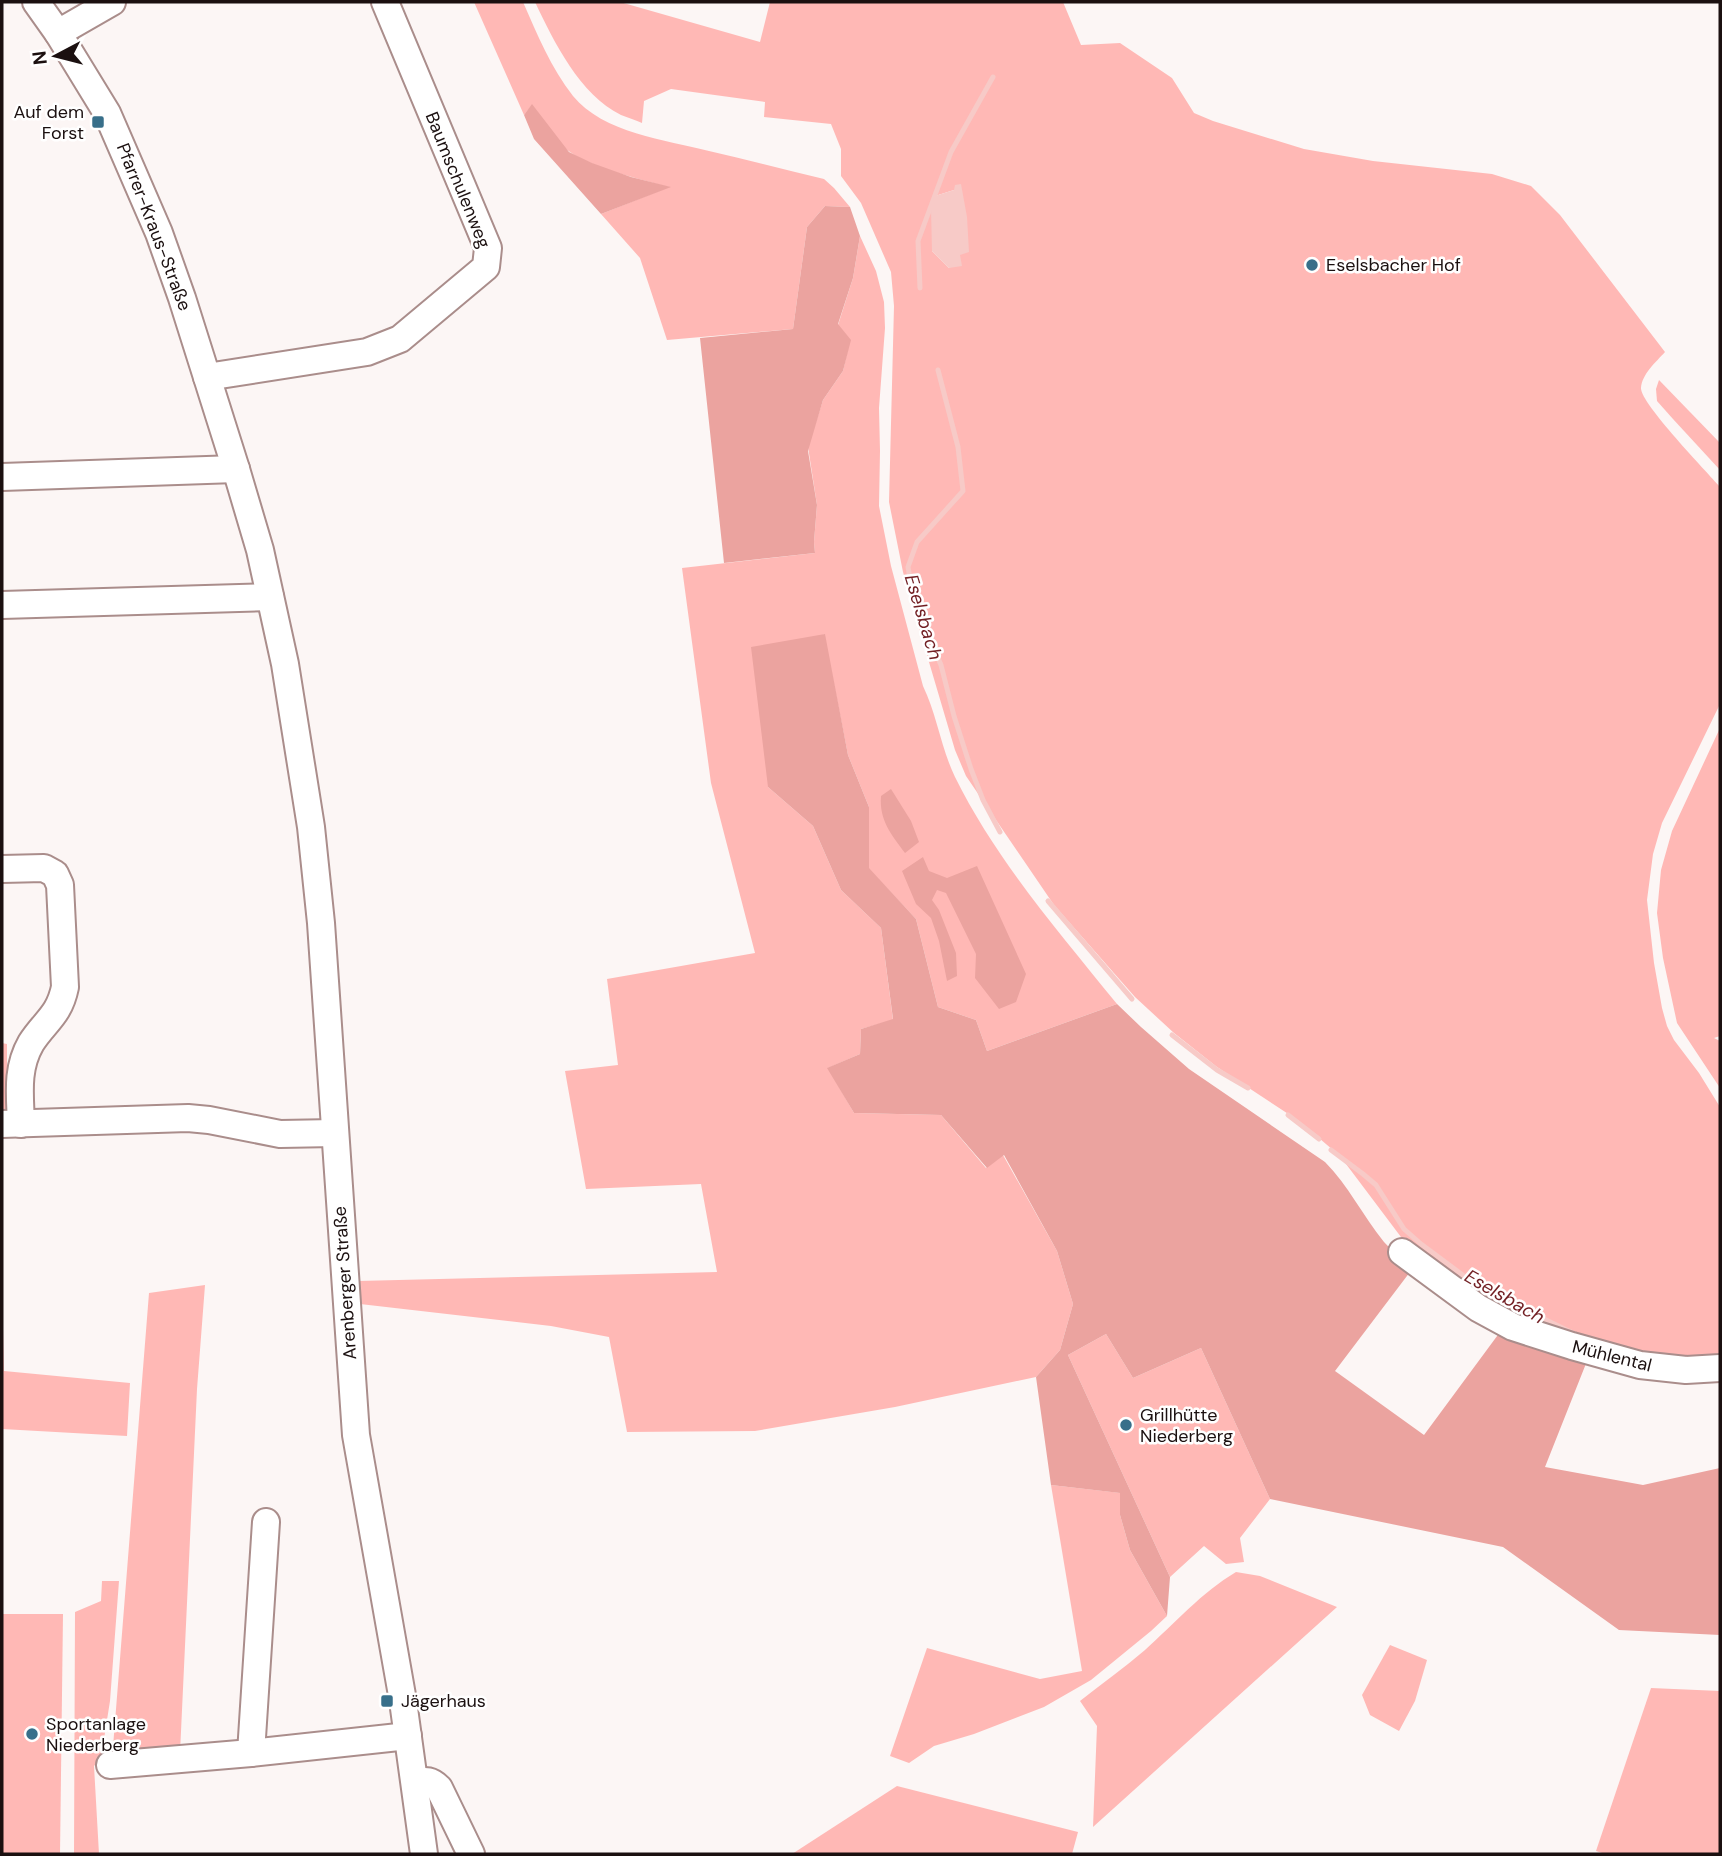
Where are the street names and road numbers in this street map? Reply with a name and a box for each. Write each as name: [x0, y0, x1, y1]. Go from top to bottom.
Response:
street label: Baumschulenweg: [420, 108, 496, 252]
street label: Pfarrer-Kraus-Straße: [111, 140, 197, 314]
street label: Arenberger Straße: [328, 1205, 362, 1361]
street label: Mühlental: [1570, 1335, 1654, 1377]

